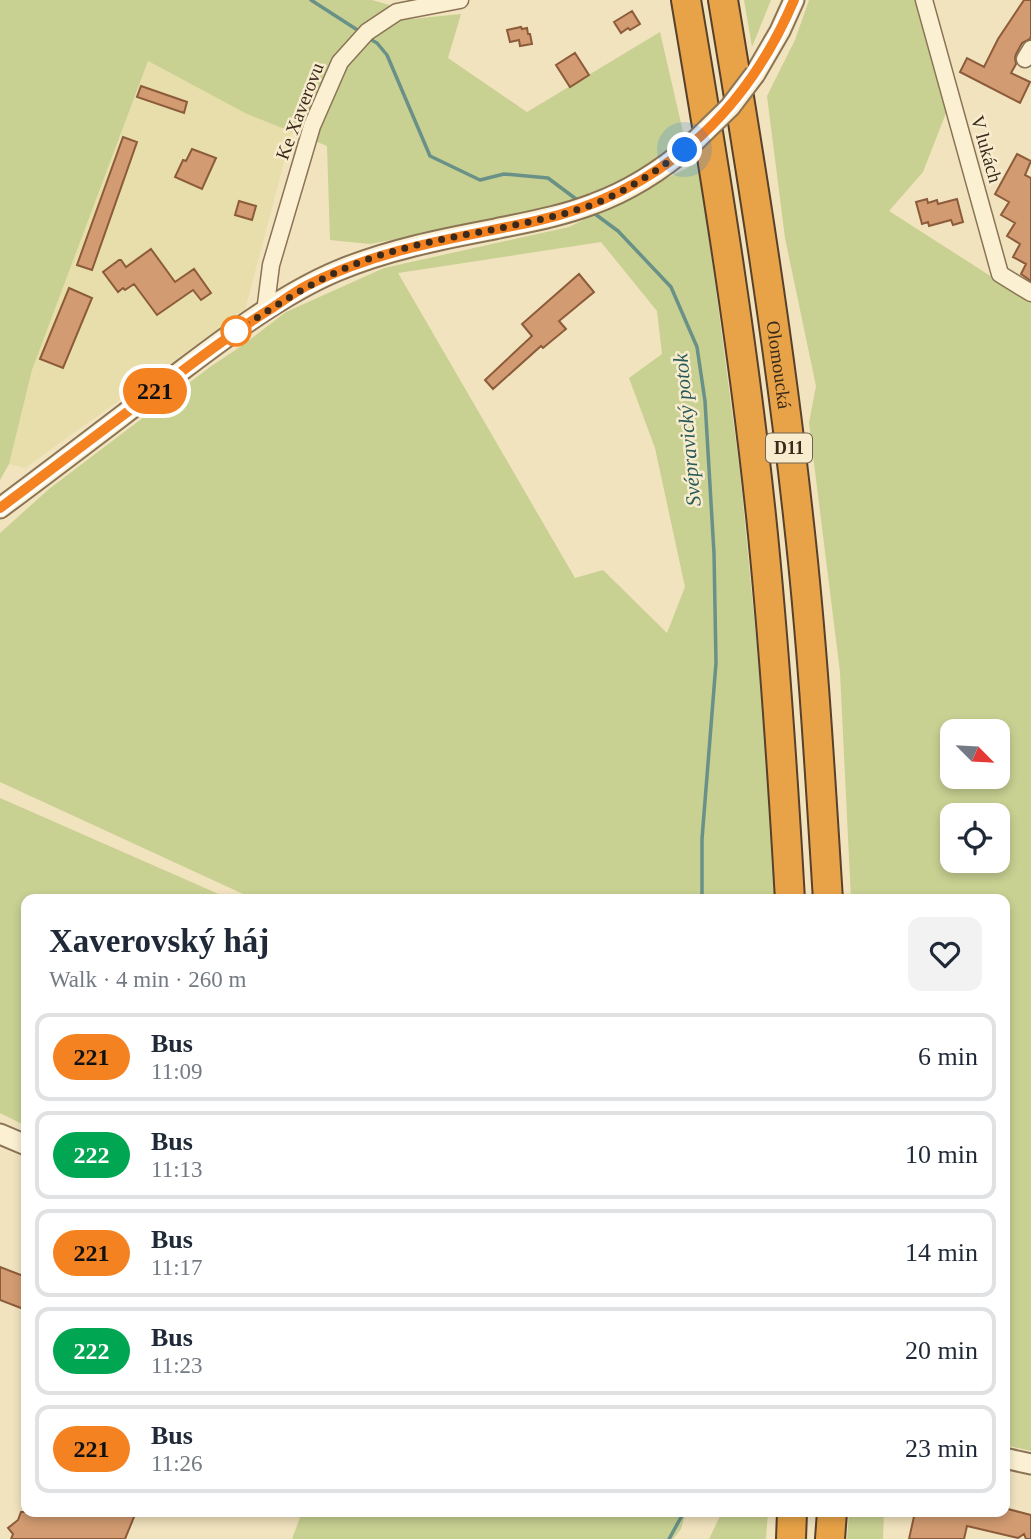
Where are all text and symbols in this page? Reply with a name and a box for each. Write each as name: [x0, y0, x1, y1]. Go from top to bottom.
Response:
street label: Ke Xaverovu: [271, 59, 328, 162]
street label: V lukách: [967, 113, 1006, 186]
your location: [667, 132, 702, 167]
unlabelled marker: [221, 316, 251, 346]
street label: Olomoucká: [762, 319, 795, 411]
water label: Svépravický potok: [668, 352, 706, 507]
line badge: 221: [115, 368, 195, 414]
text: 221: [137, 378, 173, 404]
road number: D11: [766, 434, 812, 462]
north arrow: [940, 719, 1010, 789]
map controls: [940, 719, 1010, 873]
button: locate: [940, 803, 1010, 873]
button: heart: [908, 917, 982, 991]
text: Xaverovský háj: [49, 923, 269, 959]
text: Walk · 4 min · 260 m: [49, 967, 246, 992]
text: Bus: [151, 1029, 193, 1058]
text: 6 min: [918, 1042, 978, 1071]
text: 221: [74, 1044, 110, 1070]
text: 11:09: [151, 1059, 203, 1084]
text: Bus: [151, 1127, 193, 1156]
text: 10 min: [905, 1140, 978, 1169]
text: 222: [74, 1142, 110, 1168]
text: 11:13: [151, 1157, 203, 1182]
text: Bus: [151, 1225, 193, 1254]
text: 14 min: [905, 1238, 978, 1267]
text: 221: [74, 1240, 110, 1266]
text: 11:17: [151, 1255, 203, 1280]
text: Bus: [151, 1323, 193, 1352]
text: 20 min: [905, 1336, 978, 1365]
text: 222: [74, 1338, 110, 1364]
text: 11:23: [151, 1353, 203, 1378]
text: Bus: [151, 1421, 193, 1450]
text: 23 min: [905, 1434, 978, 1463]
text: 221: [74, 1436, 110, 1462]
text: 11:26: [151, 1451, 203, 1476]

